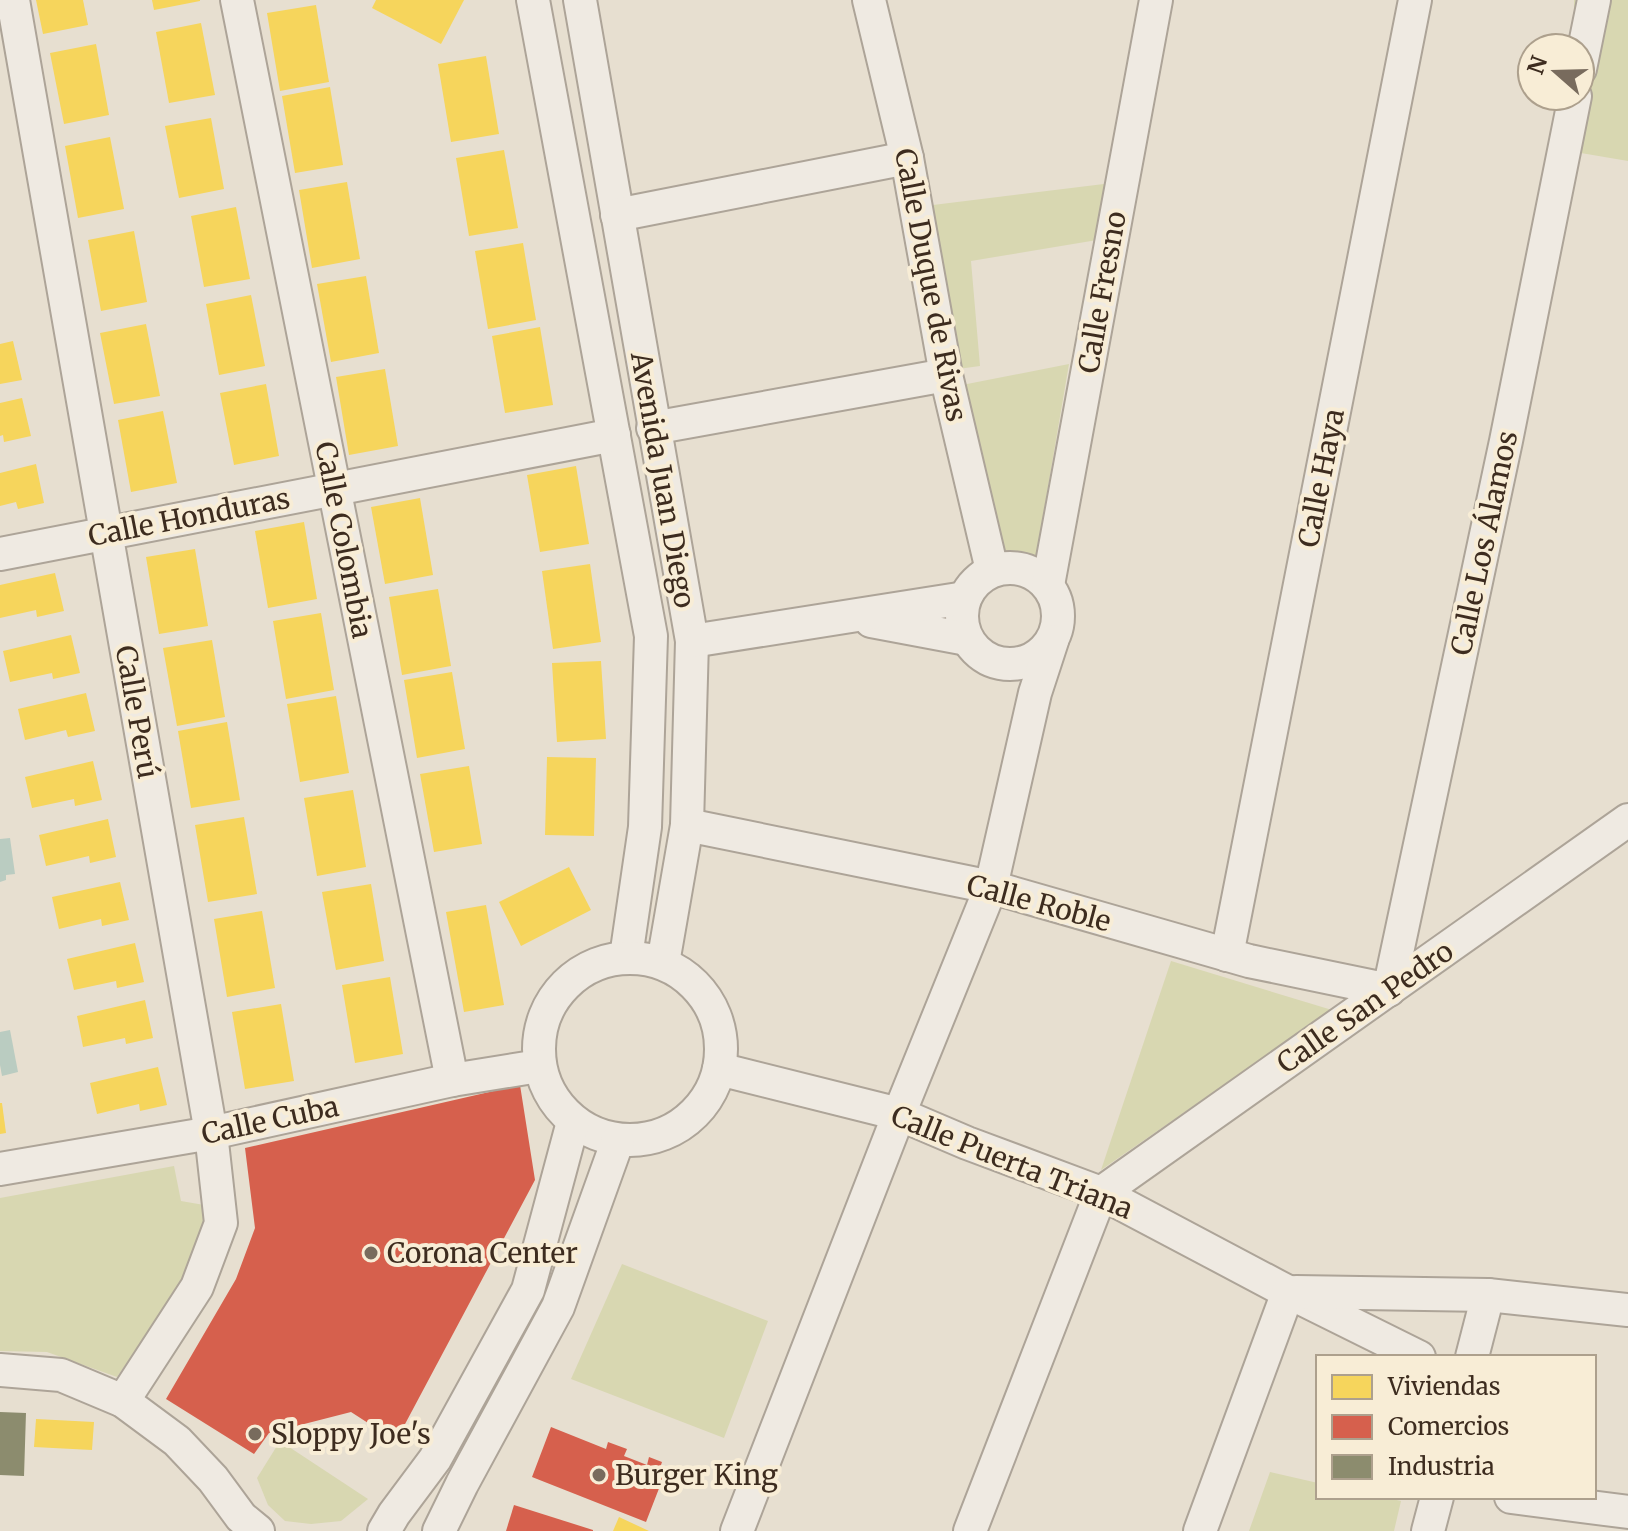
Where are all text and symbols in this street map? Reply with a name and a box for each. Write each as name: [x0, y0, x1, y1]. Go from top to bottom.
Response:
north arrow: [1516, 32, 1596, 112]
text: N: [1521, 52, 1554, 78]
street label: Calle Duque de Rivas: [887, 145, 975, 425]
street label: Calle Fresno: [1070, 208, 1134, 376]
street label: Avenida Juan Diego: [623, 348, 703, 611]
street label: Calle Haya: [1290, 406, 1352, 550]
street label: Calle Los Álamos: [1443, 428, 1525, 658]
street label: Calle Colombia: [307, 439, 381, 641]
street label: Calle Honduras: [85, 480, 293, 554]
street label: Calle Perú: [108, 643, 166, 781]
street label: Calle Roble: [963, 867, 1115, 939]
street label: Calle San Pedro: [1270, 933, 1460, 1081]
street label: Calle Cuba: [198, 1088, 342, 1152]
street label: Calle Puerta Triana: [886, 1097, 1138, 1227]
place label: Corona Center: [387, 1235, 578, 1271]
marker: Corona Center: [362, 1244, 380, 1262]
legend: [1316, 1355, 1596, 1499]
text: Viviendas: [1387, 1371, 1500, 1402]
text: Comercios: [1388, 1411, 1509, 1442]
place label: Sloppy Joe's: [271, 1416, 431, 1452]
marker: Sloppy Joe's: [246, 1425, 264, 1443]
text: Industria: [1388, 1451, 1495, 1482]
place label: Burger King: [615, 1457, 778, 1493]
marker: Burger King: [590, 1466, 608, 1484]

